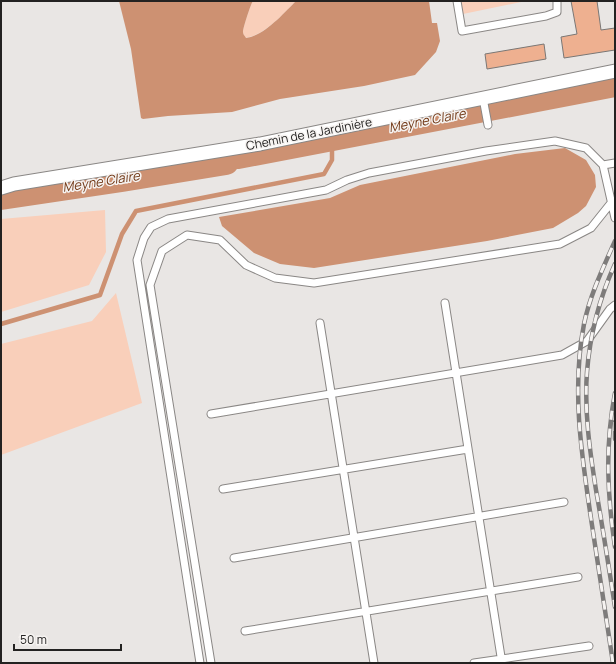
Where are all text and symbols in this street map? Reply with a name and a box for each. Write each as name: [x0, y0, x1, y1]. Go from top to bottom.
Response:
water label: Meyne Claire: [387, 103, 468, 136]
street label: Chemin de la Jardinière: [244, 113, 373, 154]
water label: Meyne Claire: [61, 166, 142, 196]
scale bar: [14, 626, 121, 652]
text: 50 m: [20, 631, 47, 648]

